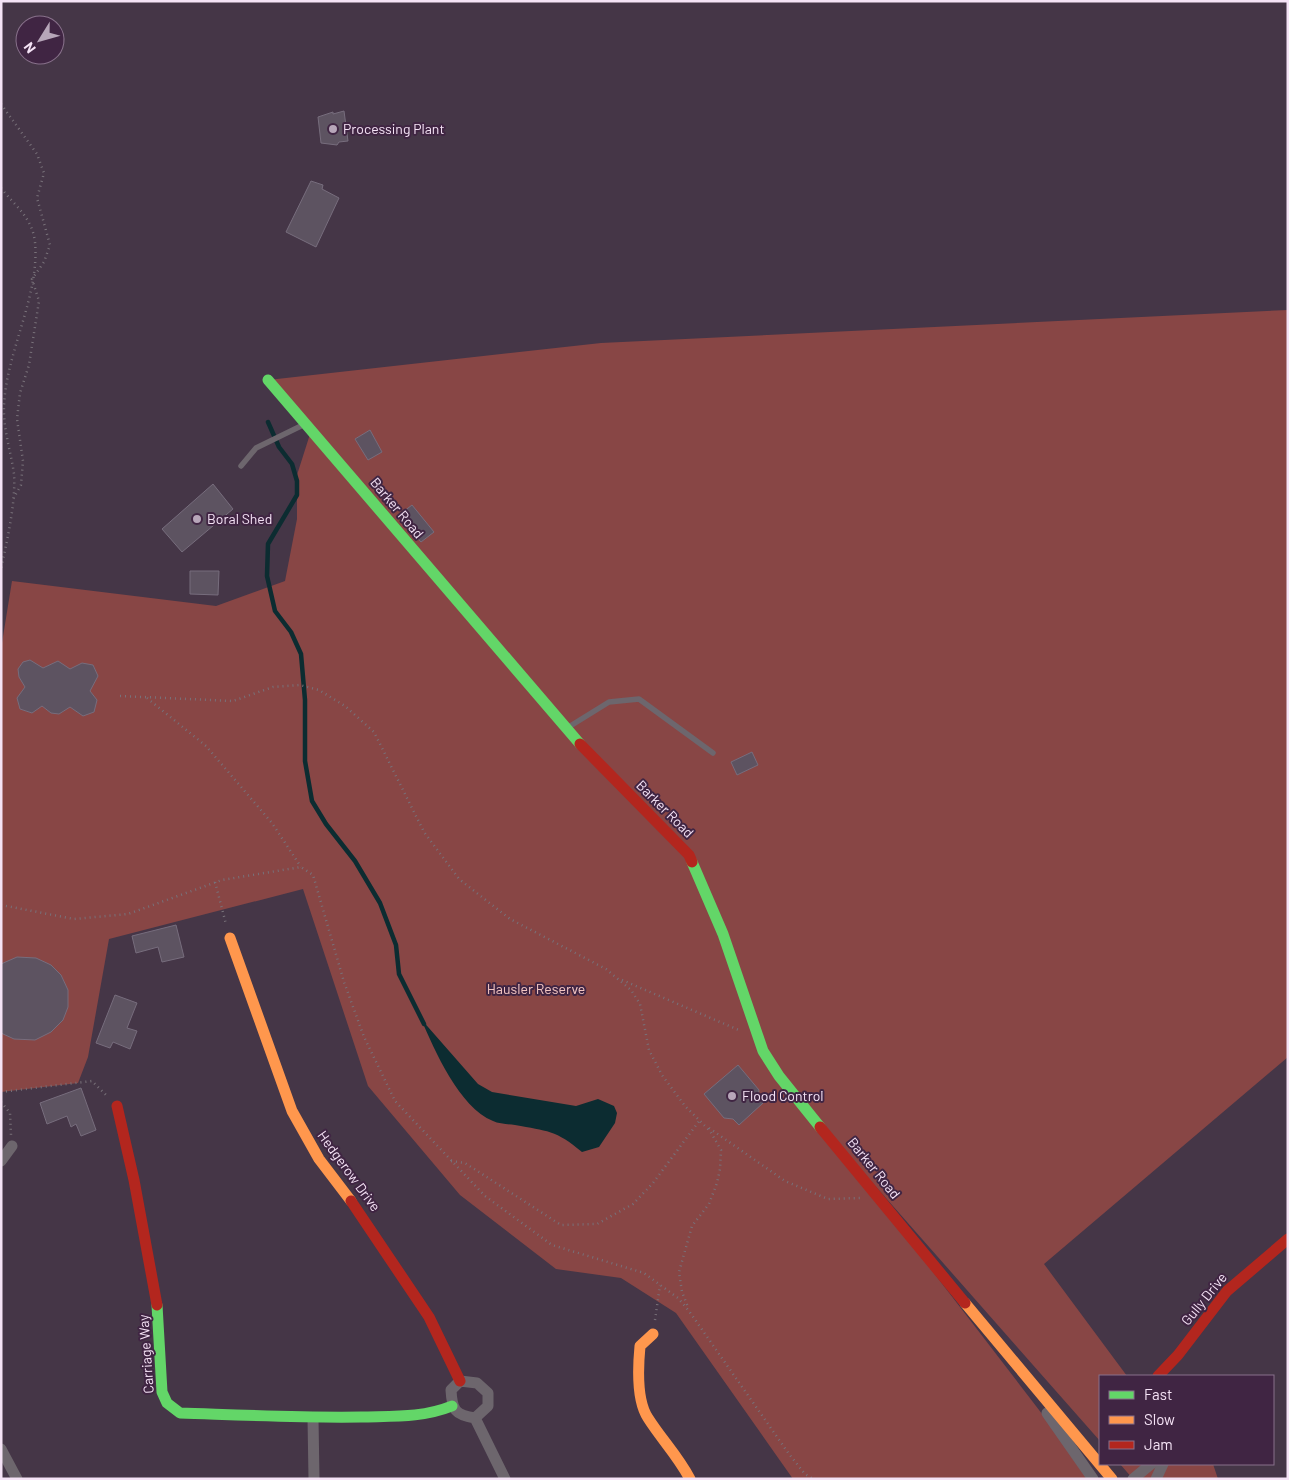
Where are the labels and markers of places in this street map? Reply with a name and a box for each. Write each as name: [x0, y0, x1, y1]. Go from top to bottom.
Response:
place label: Processing Plant: [343, 120, 445, 137]
marker: Processing Plant: [327, 123, 339, 135]
place label: Boral Shed: [207, 510, 272, 527]
marker: Boral Shed: [191, 513, 203, 525]
place label: Flood Control: [742, 1087, 824, 1104]
marker: Flood Control: [726, 1090, 738, 1102]

